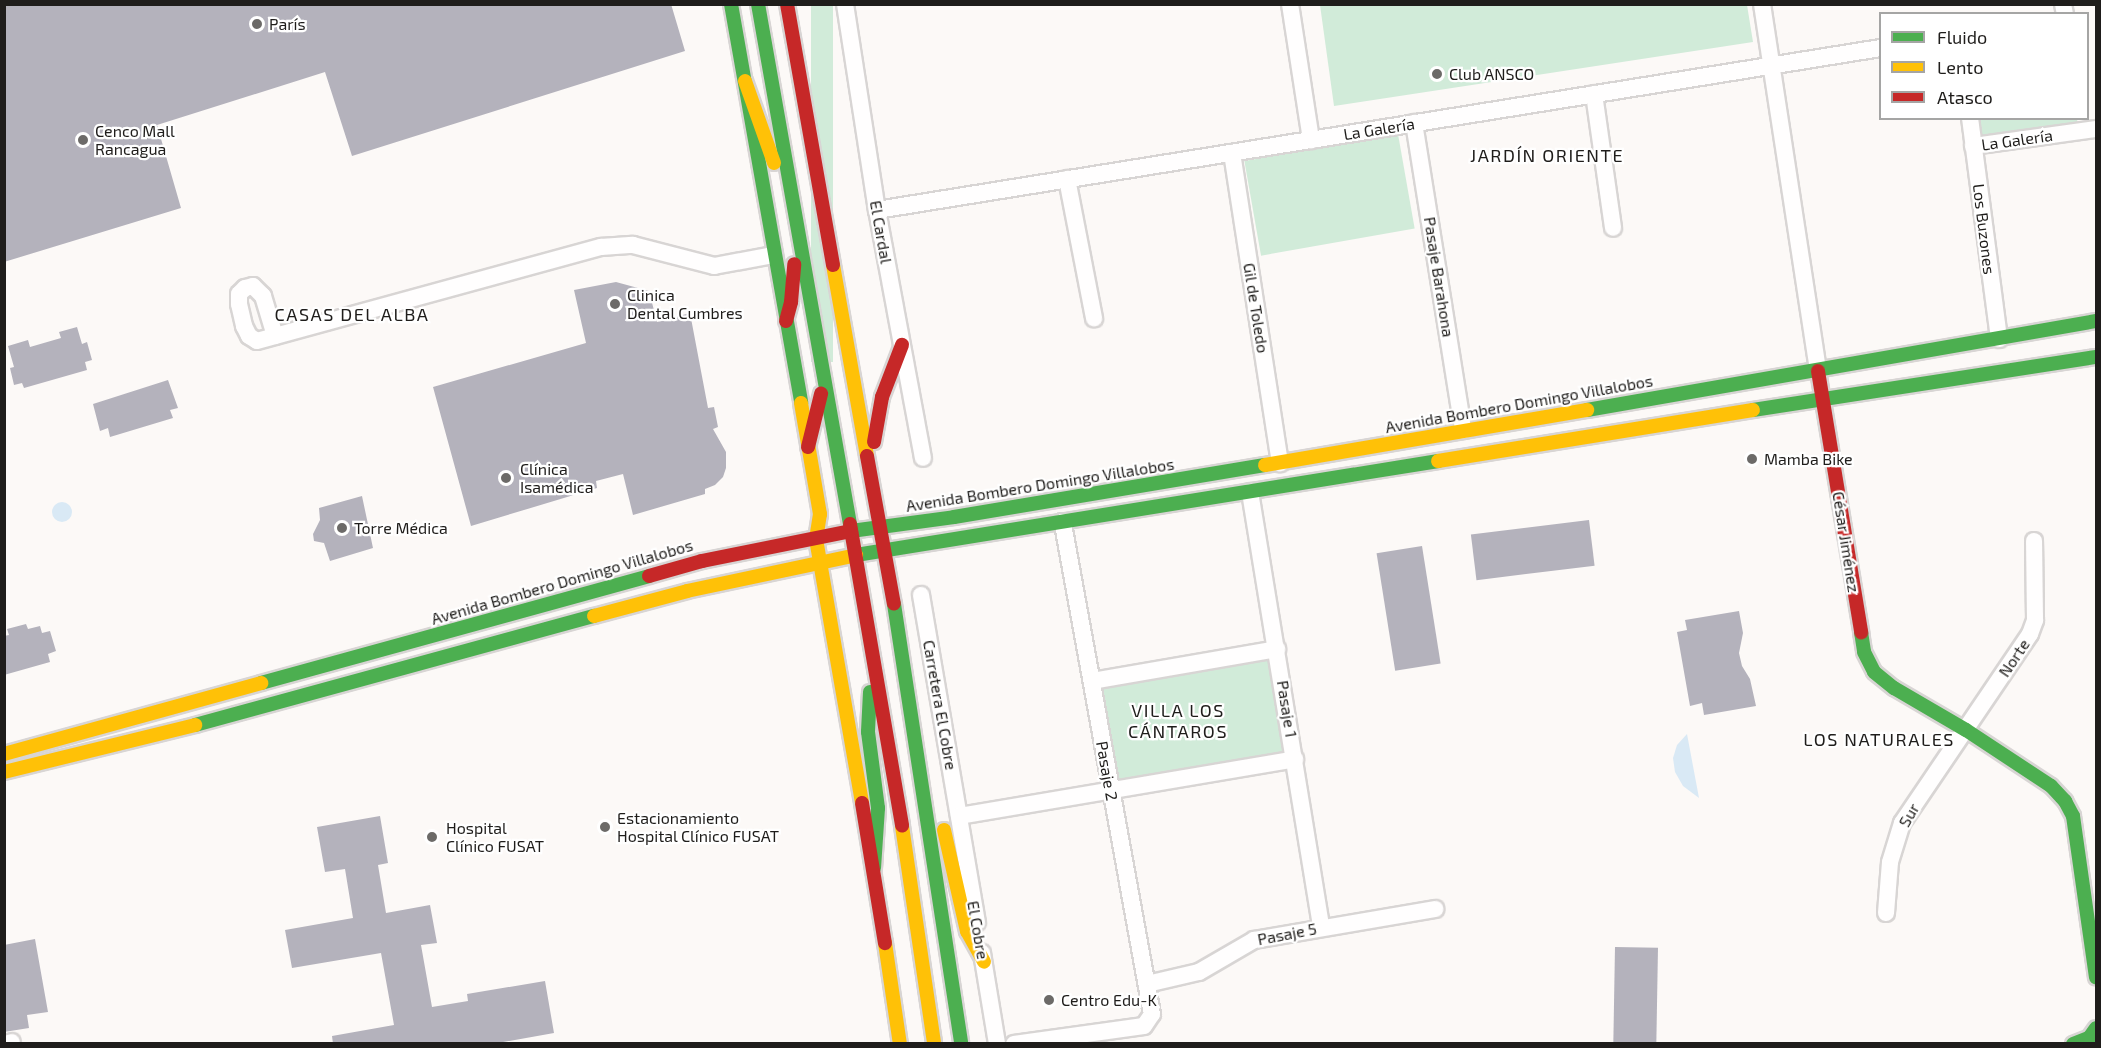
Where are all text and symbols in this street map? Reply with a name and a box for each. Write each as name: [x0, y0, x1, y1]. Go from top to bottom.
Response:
legend: [1879, 12, 2089, 120]
place label: París: [269, 14, 306, 34]
marker: París: [250, 17, 264, 31]
text: Fluido: [1937, 26, 1987, 48]
text: Lento: [1937, 56, 1983, 78]
place label: Club ANSCO: [1449, 64, 1535, 84]
marker: Club ANSCO: [1430, 67, 1444, 81]
text: Atasco: [1937, 86, 1993, 108]
street label: La Galería: [1342, 114, 1416, 144]
place label: Cenco Mall Rancagua: [95, 121, 175, 159]
street label: La Galería: [1980, 125, 2054, 155]
marker: Cenco Mall Rancagua: [76, 133, 90, 147]
district label: JARDÍN ORIENTE: [1470, 144, 1624, 166]
street label: Los Buzones: [1969, 183, 1999, 275]
street label: El Cardal: [866, 199, 896, 265]
street label: Pasaje Barahona: [1420, 215, 1458, 339]
street label: Gil de Toledo: [1239, 261, 1273, 355]
place label: Clinica Dental Cumbres: [627, 285, 743, 323]
marker: Clinica Dental Cumbres: [608, 297, 622, 311]
district label: CASAS DEL ALBA: [274, 303, 430, 325]
street label: Avenida Bombero Domingo Villalobos: [1384, 371, 1654, 437]
place label: Mamba Bike: [1764, 449, 1853, 469]
marker: Mamba Bike: [1745, 452, 1759, 466]
street label: Avenida Bombero Domingo Villalobos: [904, 454, 1176, 516]
place label: Clínica Isamédica: [520, 459, 593, 497]
marker: Clínica Isamédica: [497, 469, 515, 487]
street label: César Jiménez: [1828, 490, 1864, 594]
place label: Torre Médica: [354, 518, 448, 538]
marker: Torre Médica: [335, 521, 349, 535]
street label: Avenida Bombero Domingo Villalobos: [429, 535, 695, 629]
street label: Norte: [1994, 635, 2034, 681]
street label: Carretera El Cobre: [919, 638, 961, 772]
street label: Pasaje 1: [1273, 679, 1301, 739]
district label: VILLA LOS CÁNTAROS: [1128, 700, 1228, 742]
district label: LOS NATURALES: [1803, 728, 1955, 750]
street label: Pasaje 2: [1092, 740, 1122, 802]
street label: Sur: [1895, 800, 1923, 830]
place label: Estacionamiento Hospital Clínico FUSAT: [617, 808, 779, 846]
place label: Hospital Clínico FUSAT: [446, 818, 544, 856]
marker: Estacionamiento Hospital Clínico FUSAT: [598, 820, 612, 834]
marker: Hospital Clínico FUSAT: [423, 828, 441, 846]
street label: El Cobre: [963, 899, 993, 961]
street label: Pasaje 5: [1256, 919, 1318, 949]
place label: Centro Edu-K: [1061, 990, 1157, 1010]
marker: Centro Edu-K: [1042, 993, 1056, 1007]

